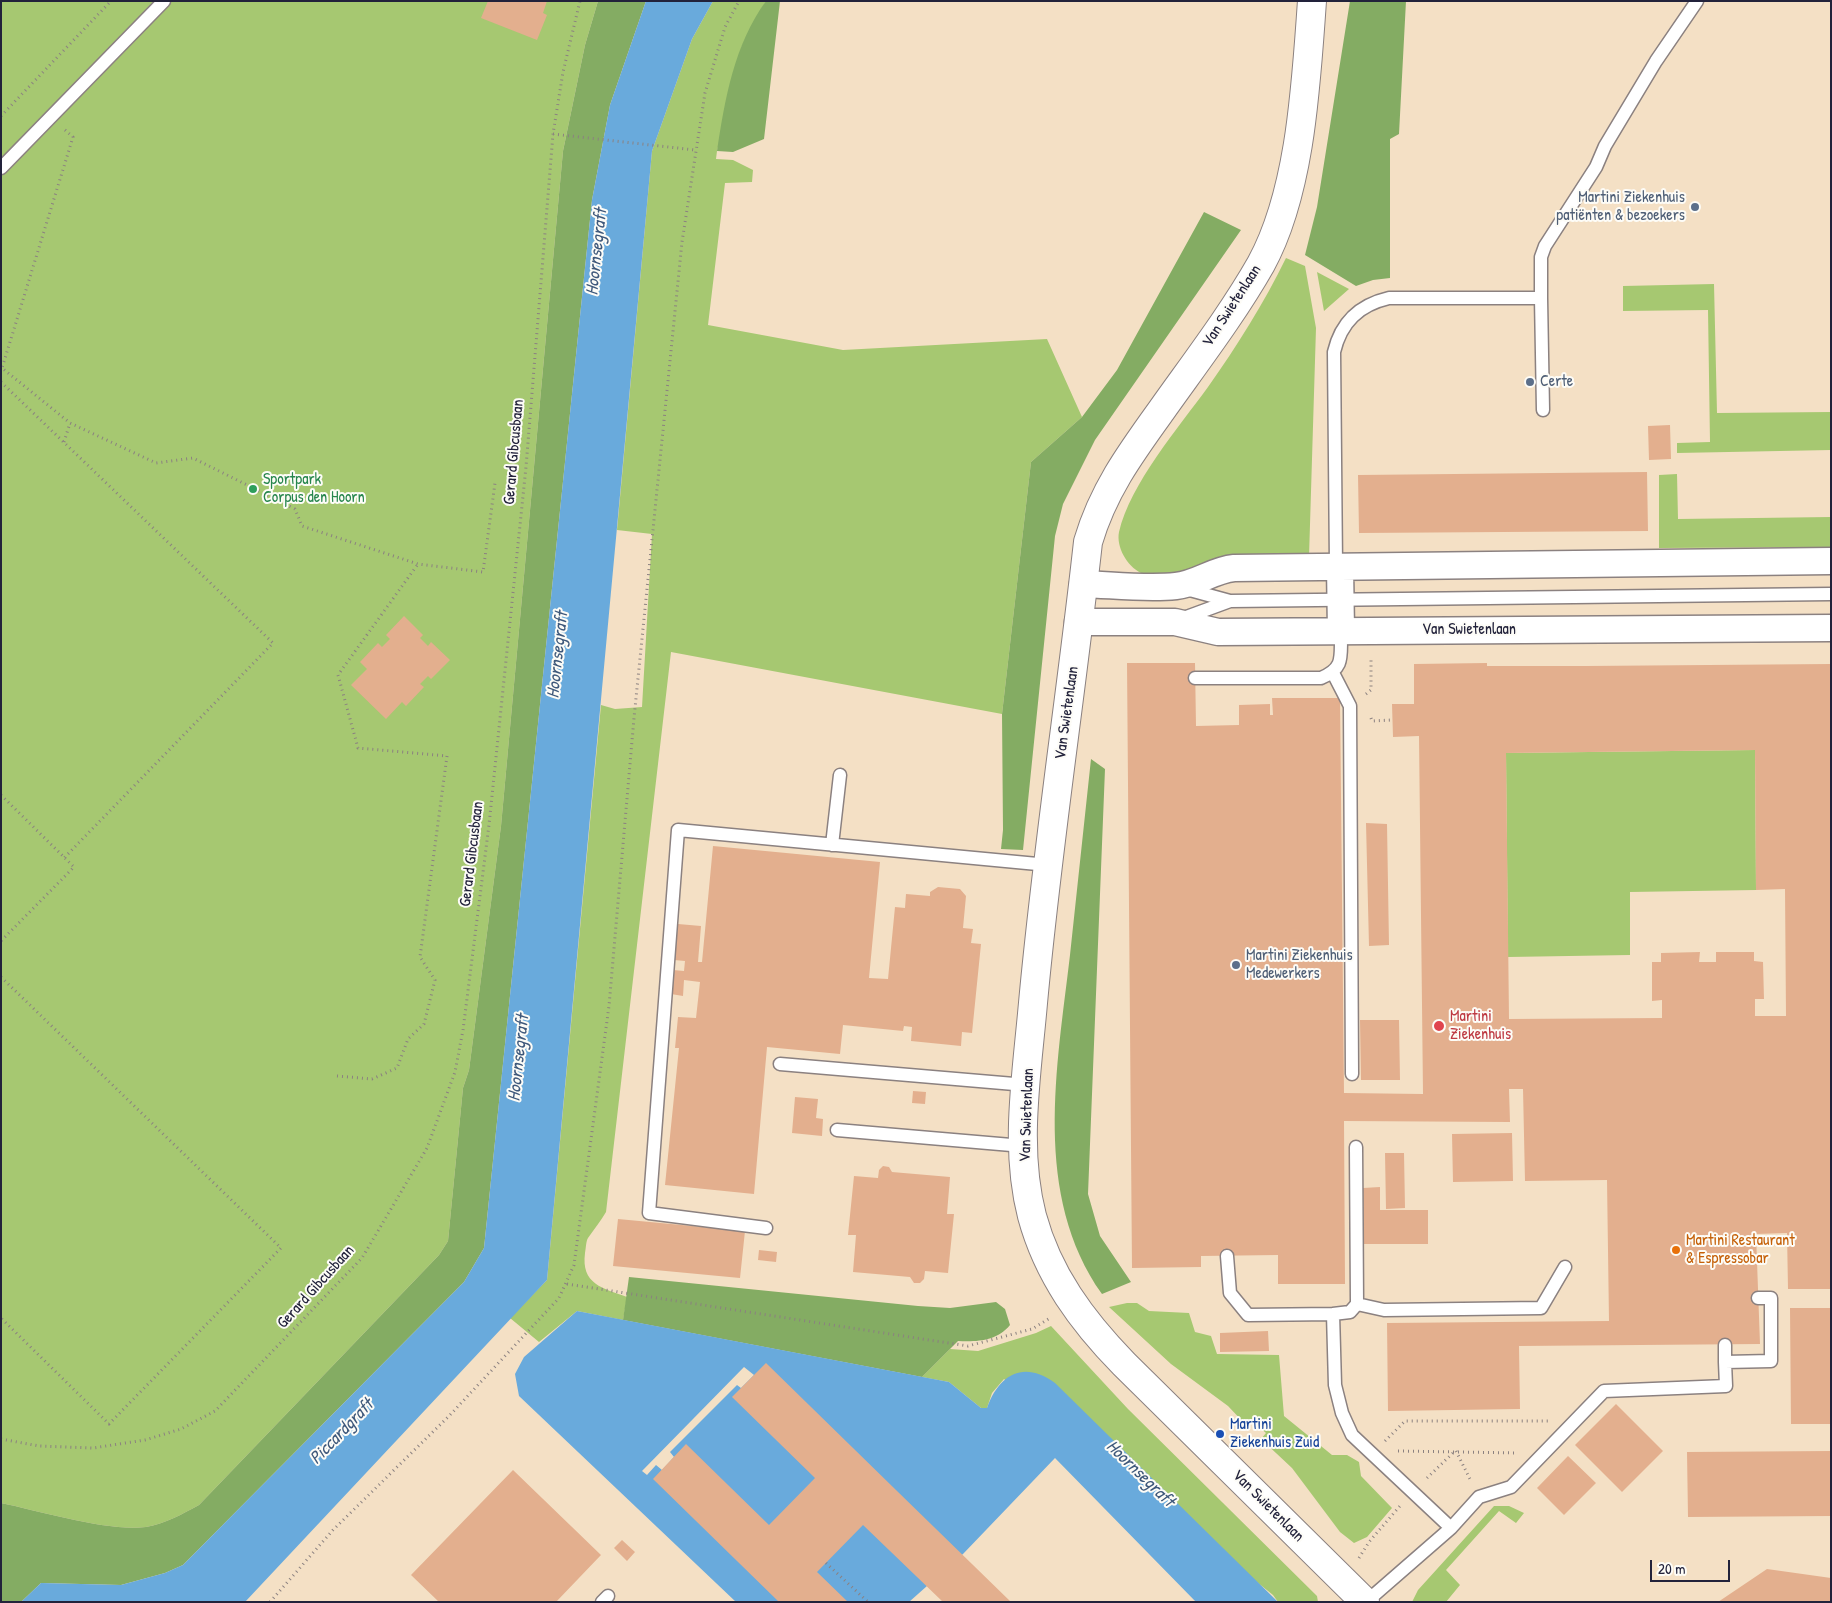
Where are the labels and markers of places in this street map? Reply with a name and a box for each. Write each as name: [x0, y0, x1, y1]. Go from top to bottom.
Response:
place label: Martini Ziekenhuis patiënten & bezoekers: [1556, 188, 1685, 226]
marker: Martini Ziekenhuis patiënten & bezoekers: [1689, 201, 1701, 213]
place label: Certe: [1540, 372, 1573, 392]
marker: Certe: [1524, 376, 1536, 388]
place label: Sportpark Corpus den Hoorn: [263, 470, 365, 508]
marker: Sportpark Corpus den Hoorn: [247, 483, 259, 495]
place label: Martini Ziekenhuis Medewerkers: [1246, 946, 1353, 984]
marker: Martini Ziekenhuis Medewerkers: [1230, 959, 1242, 971]
place label: Martini Ziekenhuis: [1450, 1007, 1511, 1045]
marker: Martini Ziekenhuis: [1432, 1019, 1446, 1033]
place label: Martini Restaurant & Espressobar: [1686, 1231, 1795, 1269]
marker: Martini Restaurant & Espressobar: [1670, 1244, 1682, 1256]
place label: Martini Ziekenhuis Zuid: [1230, 1415, 1319, 1453]
marker: Martini Ziekenhuis Zuid: [1214, 1428, 1226, 1440]

